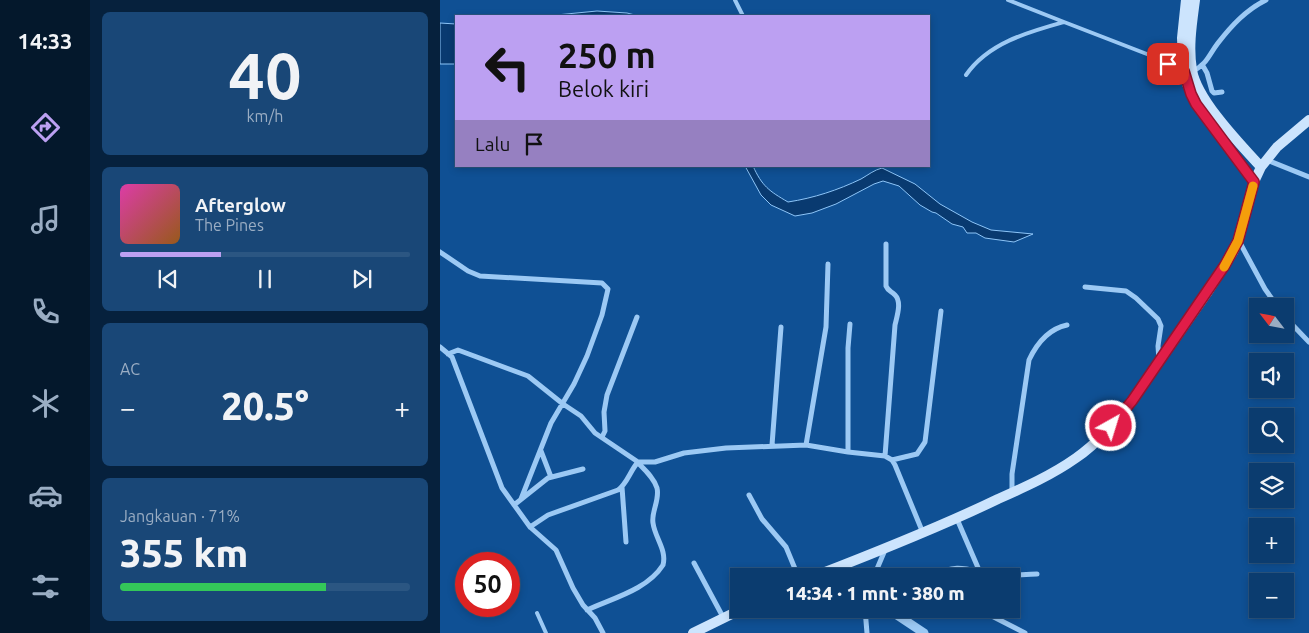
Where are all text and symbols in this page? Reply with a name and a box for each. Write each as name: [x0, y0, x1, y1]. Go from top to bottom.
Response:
text: 14:33: [17, 28, 73, 53]
icon: left: [475, 35, 540, 100]
text: 250 m: [558, 35, 656, 75]
text: 40: [228, 38, 302, 111]
pin: [1147, 43, 1189, 85]
icon: arrive: [1154, 50, 1182, 78]
text: Belok kiri: [558, 76, 649, 101]
text: km/h: [247, 107, 283, 125]
icon: directions: [28, 110, 63, 145]
icon: arrive: [520, 130, 548, 158]
text: Lalu: [475, 133, 510, 155]
text: Afterglow: [195, 194, 286, 216]
icon: music: [28, 202, 63, 237]
text: The Pines: [195, 216, 264, 234]
icon: previous: [154, 265, 182, 293]
icon: pause: [251, 265, 279, 293]
icon: next: [348, 265, 376, 293]
icon: phone: [28, 294, 63, 329]
north arrow: [1249, 298, 1294, 342]
map controls: [1249, 298, 1294, 618]
button: sound: [1249, 353, 1294, 398]
text: AC: [120, 360, 140, 378]
text: 20.5°: [221, 385, 309, 427]
icon: climate: [28, 386, 63, 421]
text: −: [120, 392, 136, 423]
text: +: [394, 392, 410, 423]
position arrow: [1084, 399, 1136, 451]
button: search: [1249, 408, 1294, 453]
button: layers: [1249, 463, 1294, 508]
icon: car: [28, 478, 63, 513]
text: Jangkauan · 71%: [120, 507, 240, 525]
button: +: [1249, 518, 1294, 563]
text: 355 km: [120, 532, 248, 574]
speed limit sign: 50: [455, 552, 520, 617]
icon: filters: [28, 569, 63, 604]
button: −: [1249, 573, 1294, 618]
text: 14:34 · 1 mnt · 380 m: [785, 582, 965, 604]

